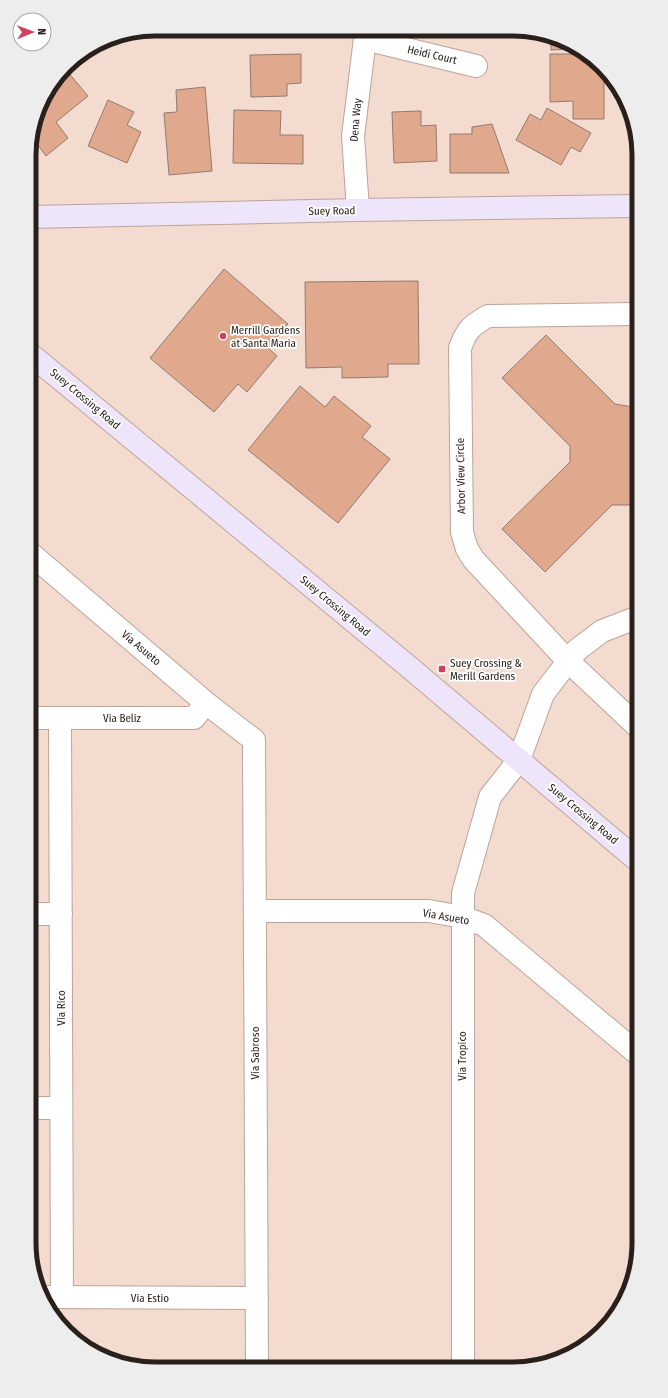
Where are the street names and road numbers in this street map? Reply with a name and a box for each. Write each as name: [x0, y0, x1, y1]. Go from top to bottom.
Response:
street label: Heidi Court: [406, 43, 458, 67]
street label: Dena Way: [348, 98, 364, 142]
street label: Suey Road: [308, 204, 356, 218]
street label: Suey Crossing Road: [47, 366, 123, 432]
street label: Arbor View Circle: [454, 438, 468, 514]
street label: Suey Crossing Road: [297, 573, 373, 639]
street label: Via Asueto: [119, 628, 163, 668]
street label: Via Beliz: [103, 712, 142, 725]
street label: Suey Crossing Road: [545, 781, 621, 847]
street label: Via Asueto: [422, 906, 471, 928]
street label: Via Rico: [55, 990, 68, 1026]
street label: Via Sabroso: [249, 1026, 262, 1079]
street label: Via Tropico: [456, 1031, 469, 1081]
street label: Via Estio: [131, 1292, 169, 1305]

